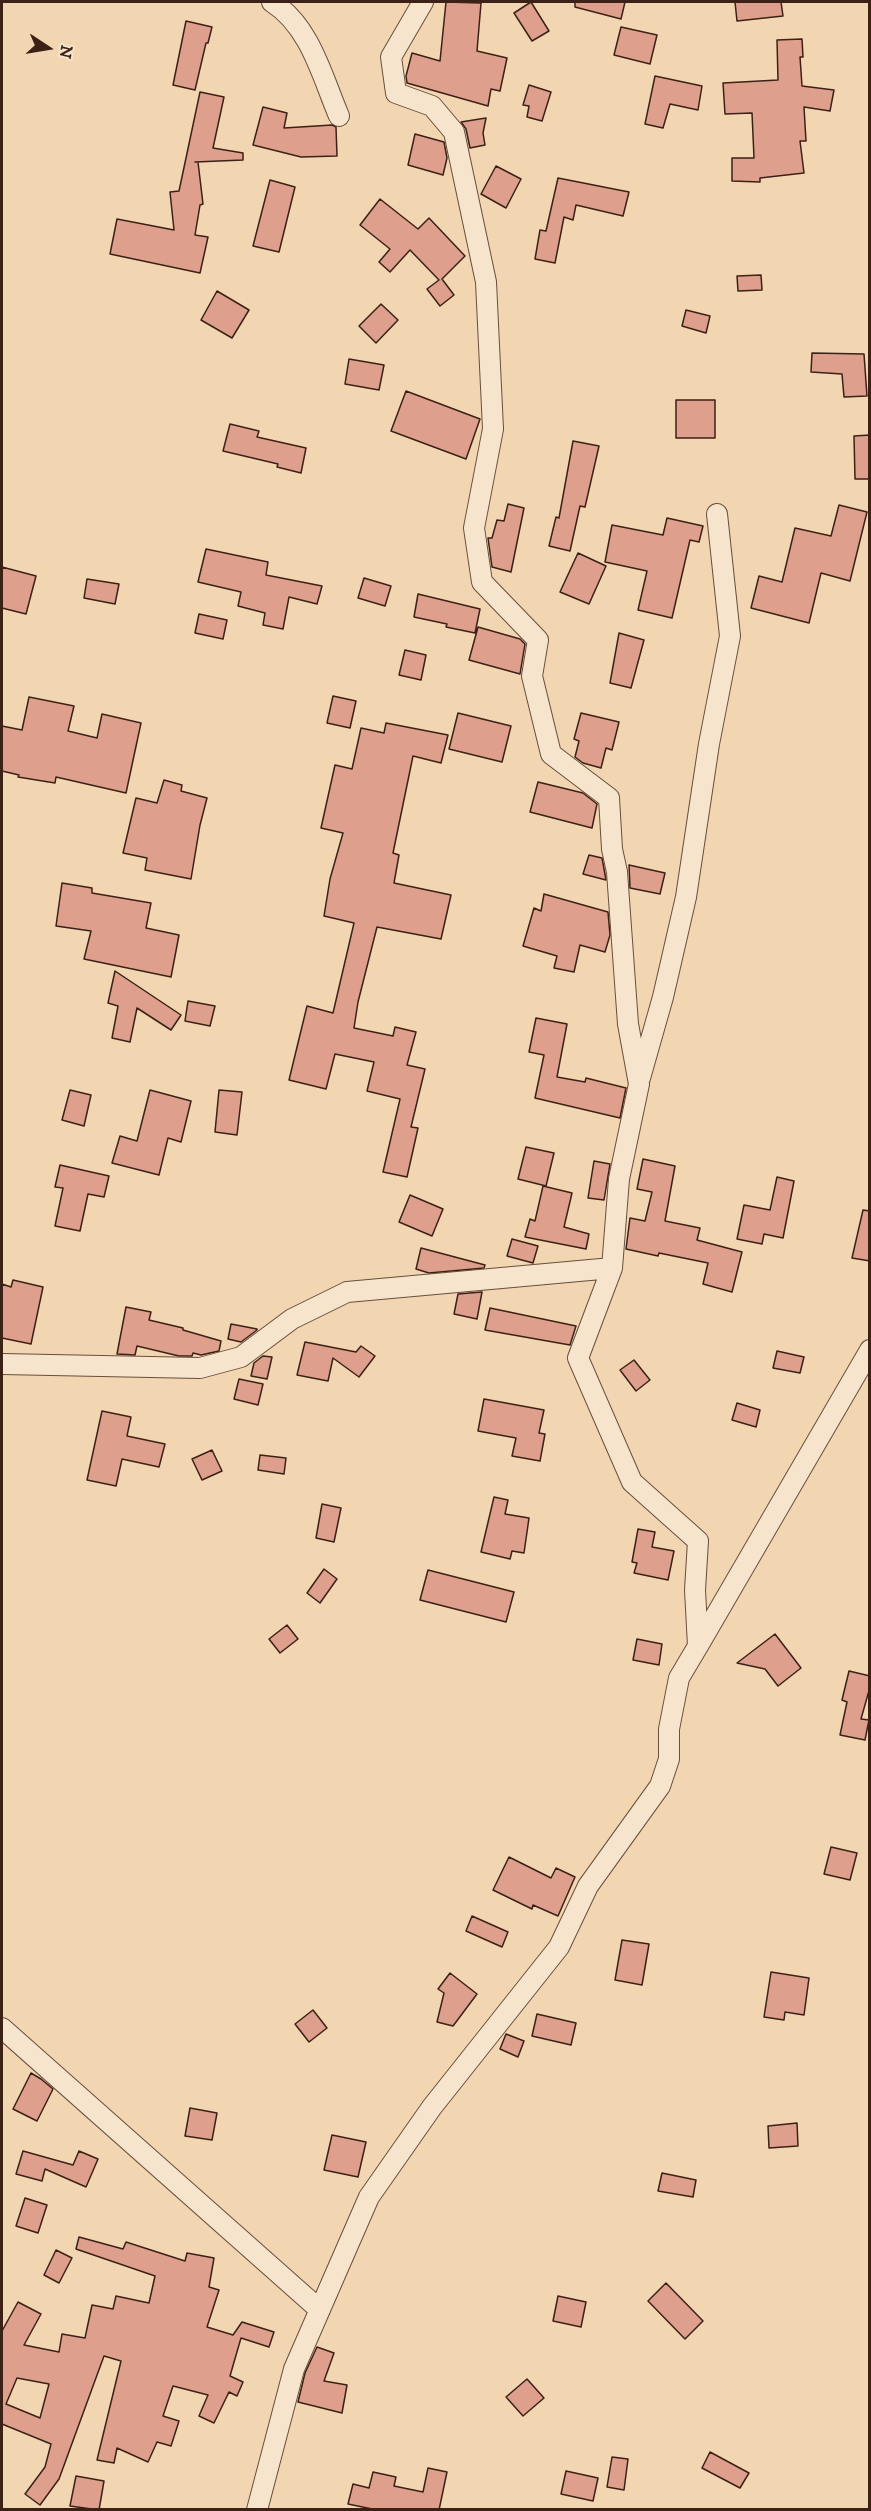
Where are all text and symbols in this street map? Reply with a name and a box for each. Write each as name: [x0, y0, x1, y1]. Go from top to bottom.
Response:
north arrow: [18, 18, 78, 78]
text: N: [54, 43, 77, 60]

